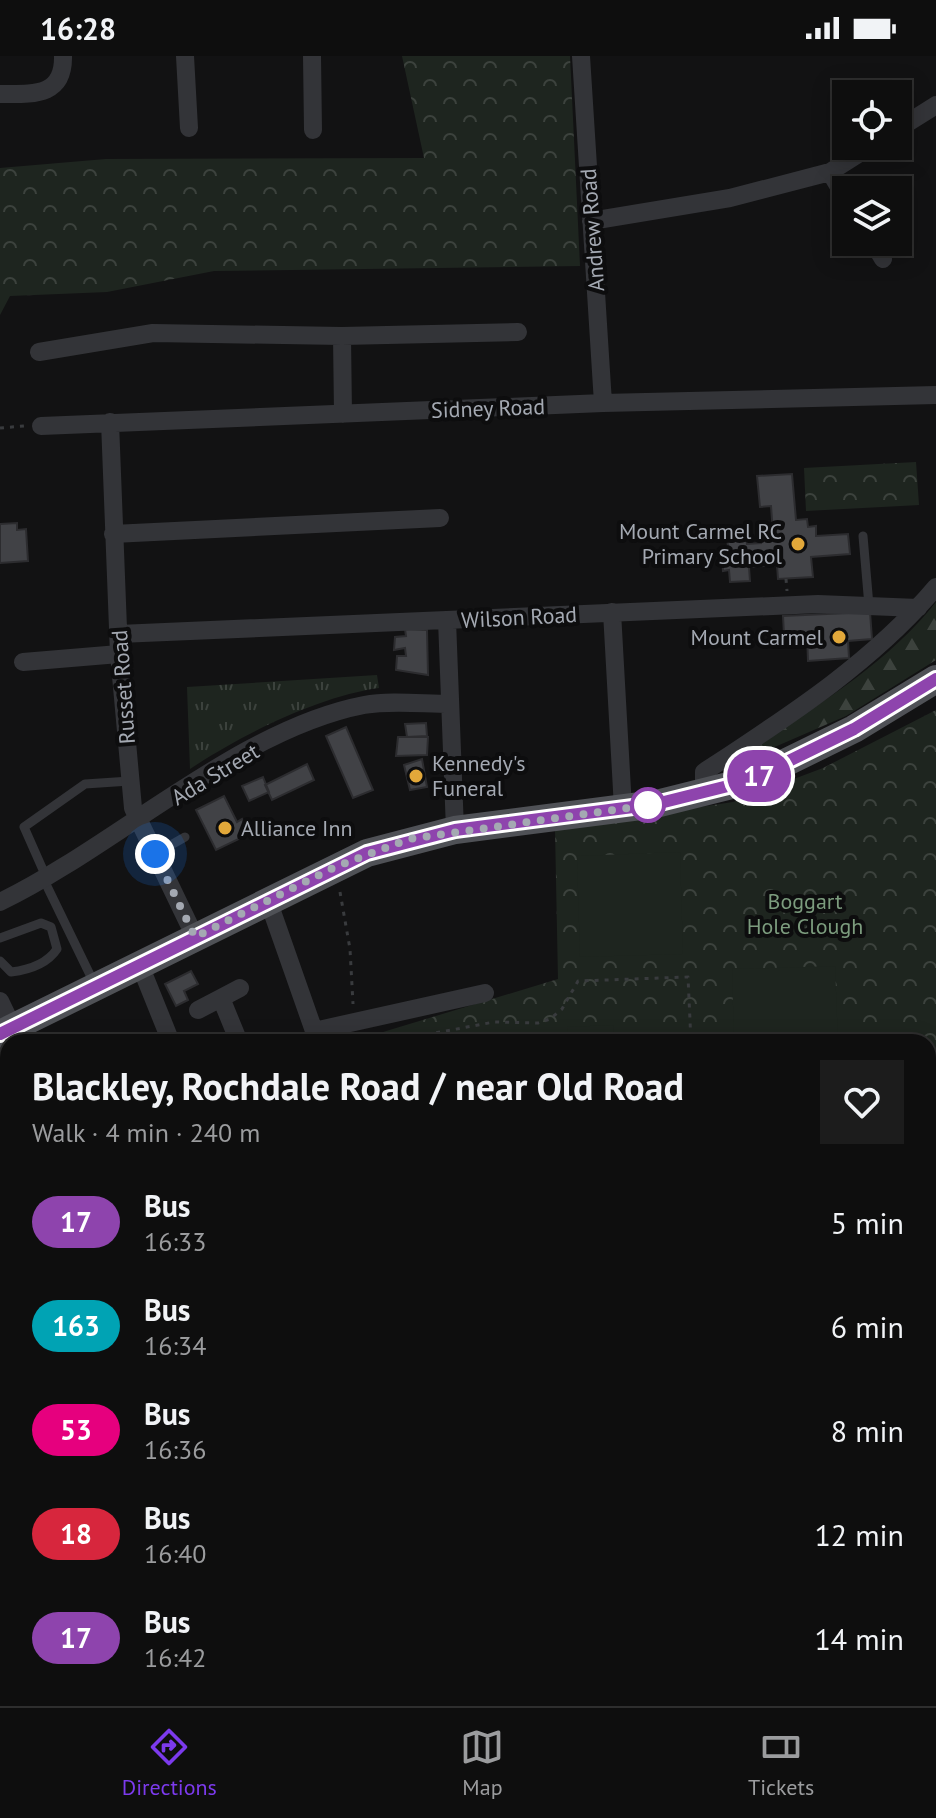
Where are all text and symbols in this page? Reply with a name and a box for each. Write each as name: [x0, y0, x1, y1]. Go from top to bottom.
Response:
text: 16:28: [40, 9, 116, 48]
map controls: [832, 80, 912, 256]
button: locate: [832, 80, 912, 160]
street label: Andrew Road: [574, 168, 610, 292]
button: layers: [832, 176, 912, 256]
street label: Sidney Road: [431, 392, 545, 424]
place label: Mount Carmel RC Primary School: [619, 517, 783, 570]
marker: Mount Carmel RC Primary School: [789, 535, 807, 553]
street label: Wilson Road: [460, 600, 578, 634]
place label: Mount Carmel: [691, 623, 824, 651]
marker: Mount Carmel: [830, 628, 848, 646]
street label: Russet Road: [105, 629, 141, 745]
street label: Ada Street: [166, 737, 265, 811]
place label: Kennedy's Funeral: [432, 749, 526, 802]
line badge: 17: [723, 750, 795, 802]
text: 17: [743, 757, 775, 794]
marker: Kennedy's Funeral: [407, 767, 425, 785]
unlabelled marker: [631, 788, 665, 822]
place label: Alliance Inn: [241, 814, 353, 842]
marker: Alliance Inn: [216, 819, 234, 837]
your location: [135, 834, 175, 874]
park label: Boggart Hole Clough: [747, 887, 863, 940]
button: heart: [820, 1060, 904, 1144]
text: Blackley, Rochdale Road / near Old Road: [32, 1061, 684, 1110]
text: Walk · 4 min · 240 m: [32, 1116, 260, 1149]
text: Bus: [144, 1186, 191, 1225]
text: 17: [60, 1203, 92, 1240]
text: 5 min: [831, 1203, 904, 1242]
text: 16:33: [144, 1225, 206, 1258]
text: Bus: [144, 1290, 191, 1329]
text: 163: [52, 1307, 100, 1344]
text: 6 min: [831, 1307, 904, 1346]
text: 16:34: [144, 1329, 206, 1362]
text: Bus: [144, 1394, 191, 1433]
text: 53: [60, 1411, 92, 1448]
text: 8 min: [831, 1411, 904, 1450]
text: 16:36: [144, 1433, 206, 1466]
text: Bus: [144, 1498, 191, 1537]
text: 18: [60, 1515, 92, 1552]
text: 12 min: [814, 1515, 904, 1554]
text: 16:40: [144, 1537, 206, 1570]
text: Bus: [144, 1602, 191, 1641]
text: 17: [60, 1619, 92, 1656]
text: 14 min: [814, 1619, 904, 1658]
text: 16:42: [144, 1641, 206, 1674]
tab: Directions: [122, 1725, 217, 1801]
tab: Map: [460, 1725, 504, 1801]
tab: Tickets: [748, 1725, 814, 1801]

